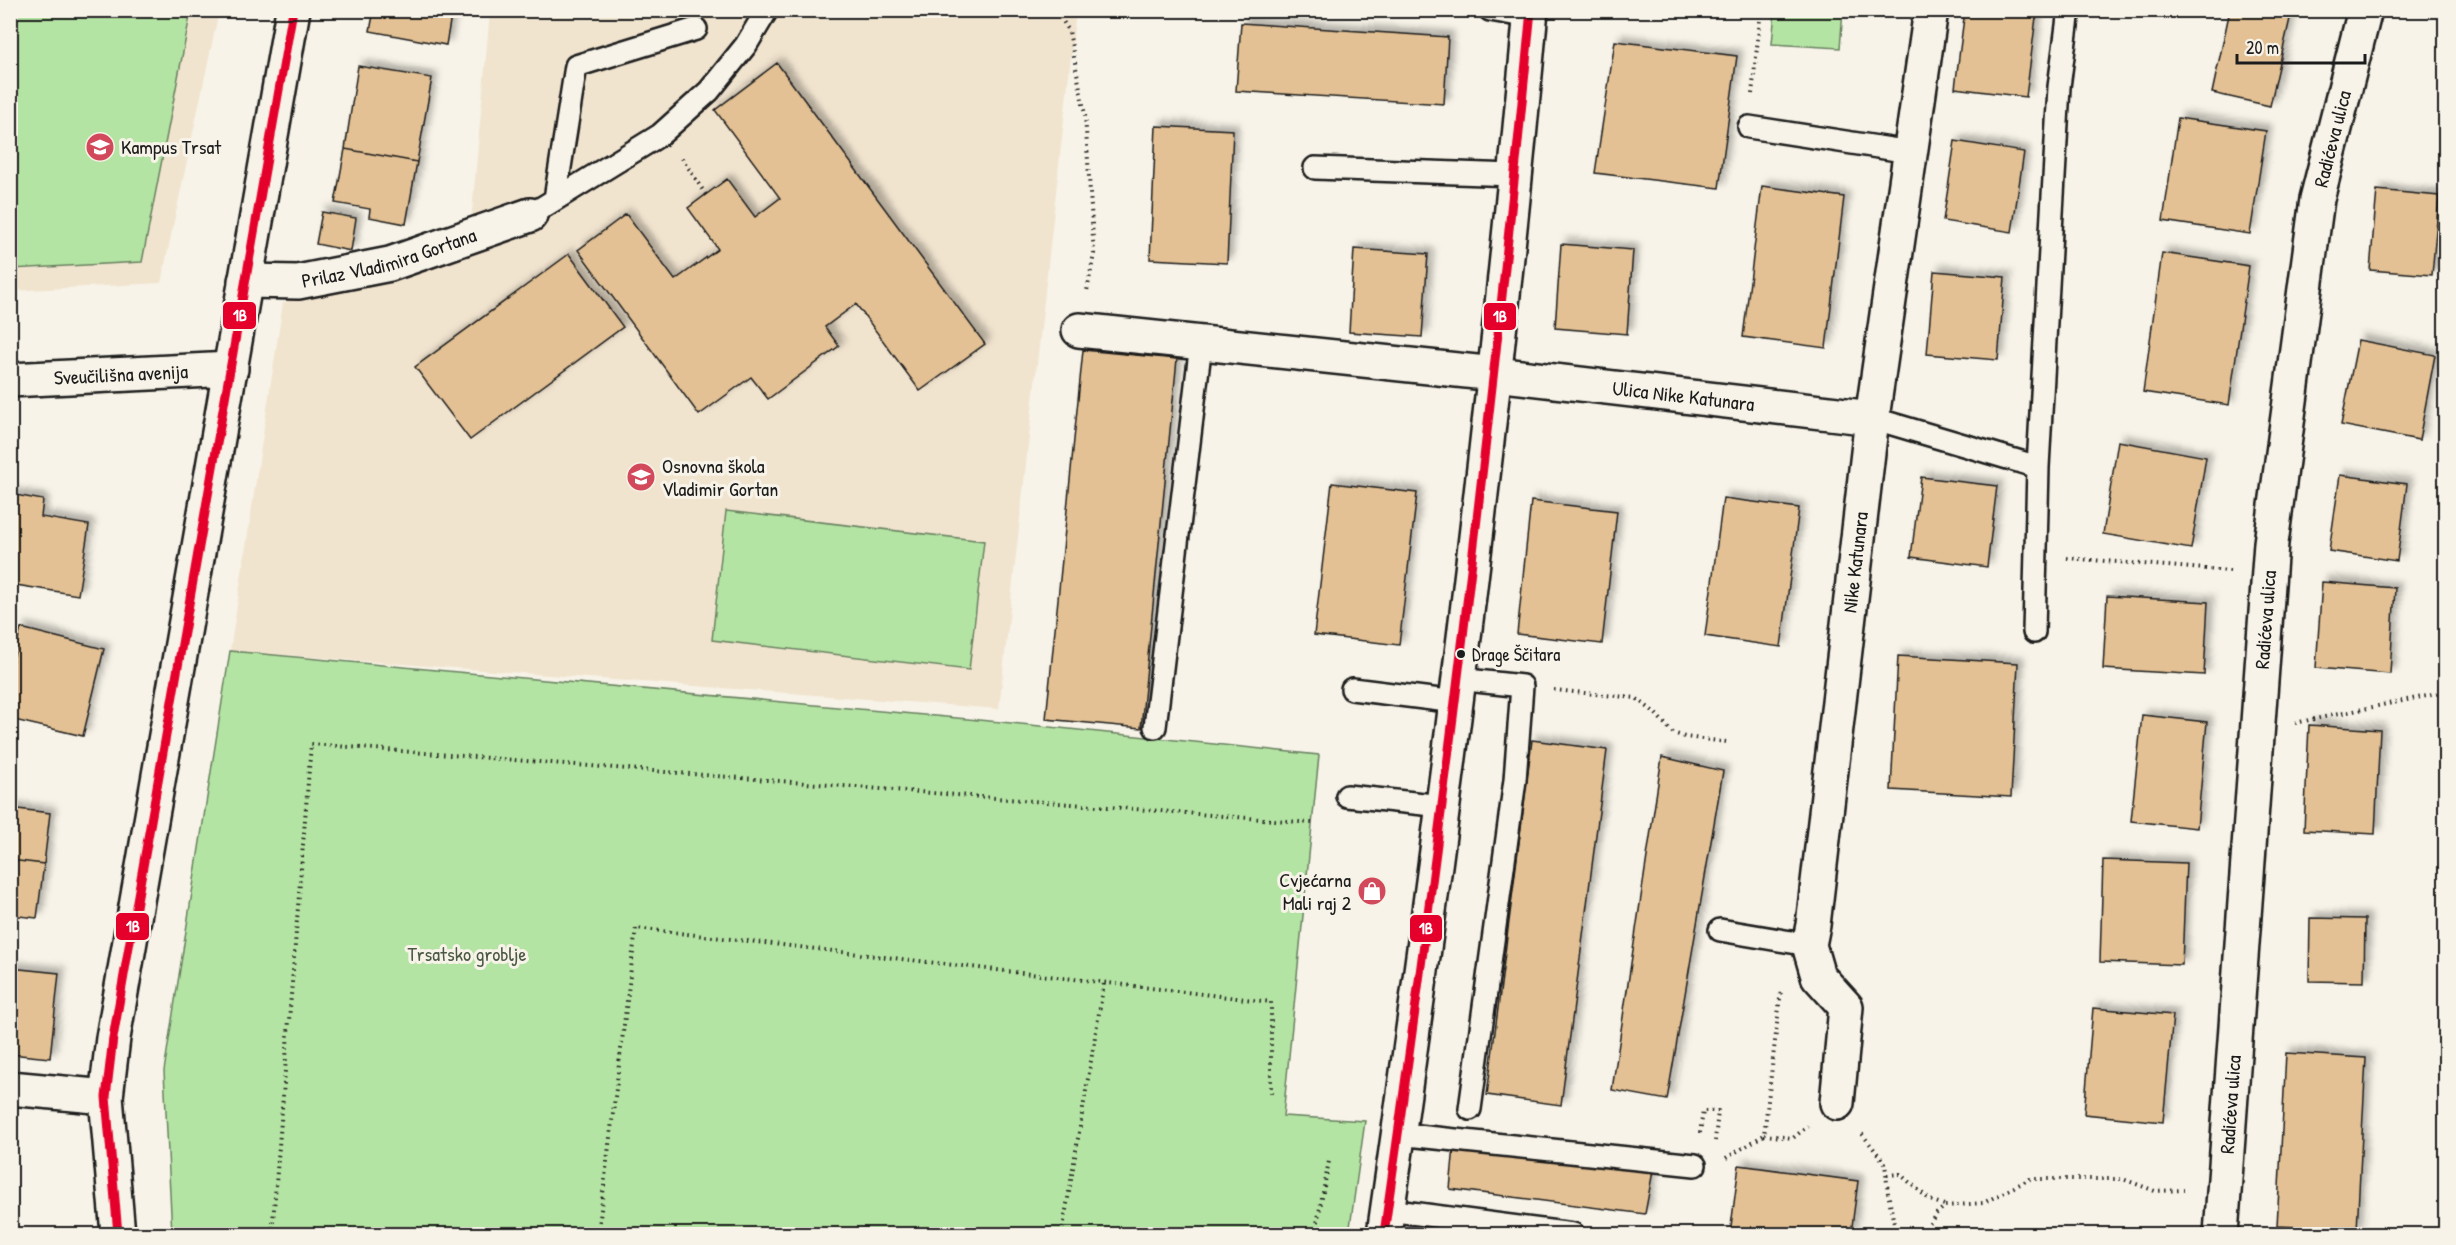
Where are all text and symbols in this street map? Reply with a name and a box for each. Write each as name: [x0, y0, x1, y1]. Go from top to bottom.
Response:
scale bar: [2237, 27, 2364, 65]
text: 20 m: [2246, 35, 2279, 60]
street label: Radićeva ulica: [2307, 87, 2357, 190]
school or university icon: Kampus Trsat: [84, 131, 116, 163]
place label: Kampus Trsat: [121, 133, 222, 160]
street label: Prilaz Vladimira Gortana: [299, 221, 480, 294]
line badge: 1B: [222, 301, 257, 330]
line badge: 1B: [1483, 302, 1517, 331]
text: 1B: [233, 304, 247, 326]
text: 1B: [1493, 305, 1507, 327]
street label: Sveučilišna avenija: [53, 357, 189, 391]
street label: Ulica Nike Katunara: [1611, 374, 1756, 417]
place label: Osnovna škola Vladimir Gortan: [662, 452, 778, 502]
school or university icon: Osnovna škola Vladimir Gortan: [625, 461, 657, 493]
street label: Nike Katunara: [1835, 510, 1874, 614]
street label: Radićeva ulica: [2248, 569, 2282, 670]
place label: Drage Ščitara: [1472, 642, 1560, 667]
marker: Drage Ščitara: [1455, 648, 1467, 660]
place label: Cvjećarna Mali raj 2: [1279, 866, 1352, 916]
shop icon: Cvjećarna Mali raj 2: [1356, 875, 1388, 907]
line badge: 1B: [115, 912, 150, 941]
line badge: 1B: [1409, 914, 1443, 943]
text: 1B: [126, 915, 140, 937]
text: 1B: [1419, 917, 1433, 939]
park label: Trsatsko groblje: [407, 940, 527, 967]
street label: Radićeva ulica: [2213, 1054, 2247, 1155]

